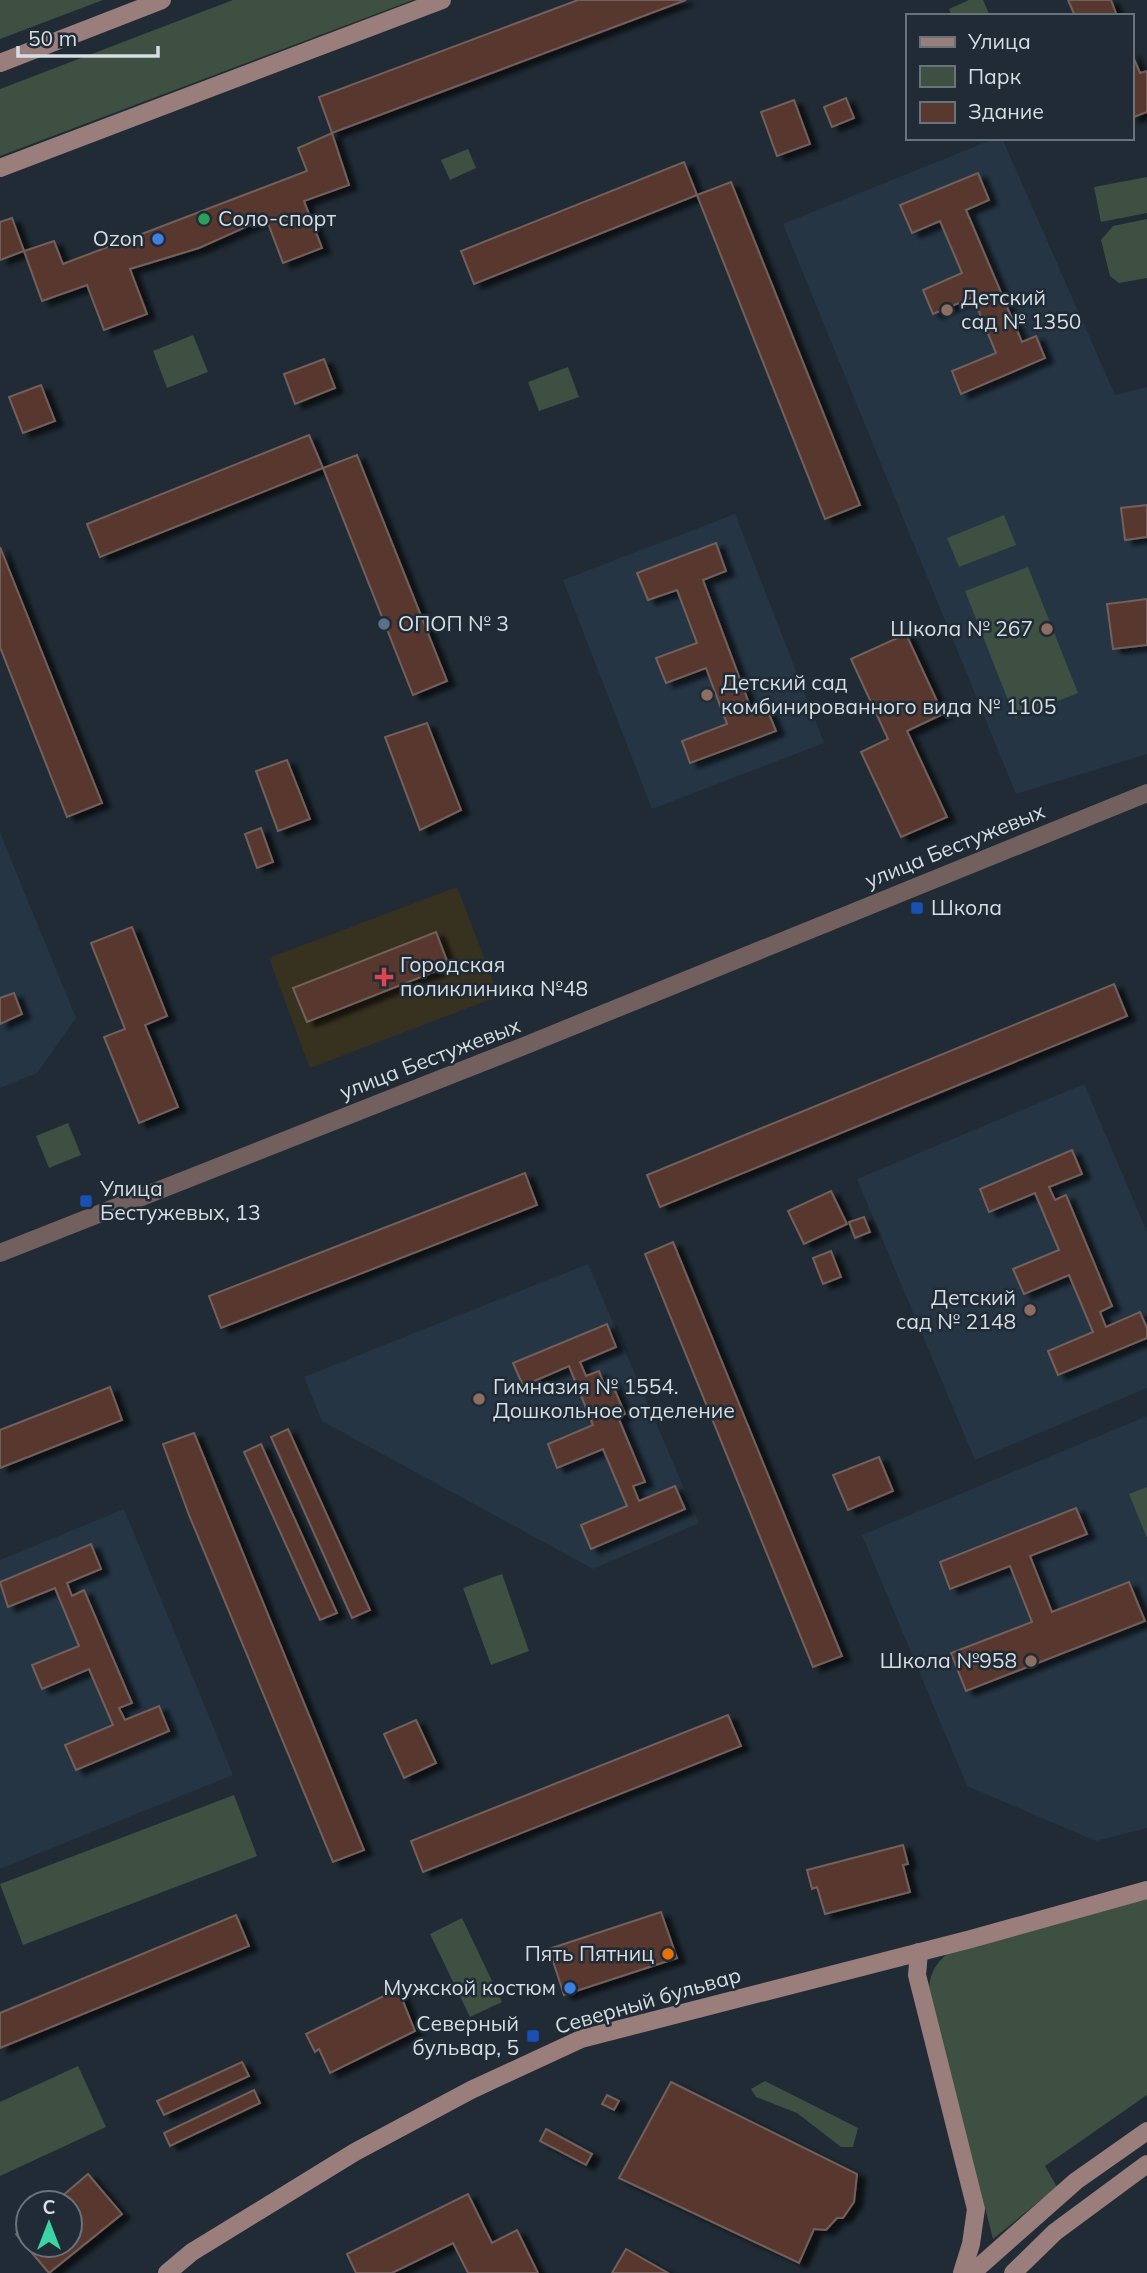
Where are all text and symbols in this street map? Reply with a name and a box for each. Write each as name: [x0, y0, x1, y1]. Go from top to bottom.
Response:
scale bar: [18, 14, 158, 58]
legend: [906, 14, 1133, 140]
text: 50 m: [28, 25, 77, 51]
text: Улица: [967, 28, 1031, 54]
text: Парк: [968, 63, 1022, 89]
text: Здание: [968, 98, 1044, 124]
place label: Соло-спорт: [218, 205, 336, 231]
marker: Соло-спорт: [196, 211, 212, 227]
place label: Ozon: [93, 225, 144, 251]
marker: Ozon: [150, 231, 166, 247]
place label: Детский сад № 1350: [961, 284, 1081, 334]
marker: Детский сад № 1350: [939, 302, 955, 318]
place label: ОПОП № 3: [398, 610, 509, 636]
place label: Школа № 267: [890, 615, 1033, 641]
marker: ОПОП № 3: [376, 616, 392, 632]
marker: Школа № 267: [1039, 621, 1055, 637]
place label: Детский сад комбинированного вида № 1105: [721, 669, 1056, 719]
marker: Детский сад комбинированного вида № 1105: [699, 687, 715, 703]
street label: улица Бестужевых: [861, 797, 1049, 893]
place label: Школа: [931, 894, 1002, 920]
marker: Школа: [909, 900, 925, 916]
place label: Городская поликлиника №48: [400, 951, 588, 1001]
marker: Городская поликлиника №48: [374, 967, 394, 987]
street label: улица Бестужевых: [336, 1011, 524, 1105]
place label: Улица Бестужевых, 13: [99, 1175, 261, 1225]
marker: Улица Бестужевых, 13: [78, 1193, 94, 1209]
place label: Детский сад № 2148: [896, 1284, 1016, 1334]
marker: Детский сад № 2148: [1022, 1302, 1038, 1318]
place label: Гимназия № 1554. Дошкольное отделение: [493, 1373, 735, 1423]
marker: Гимназия № 1554. Дошкольное отделение: [471, 1391, 487, 1407]
place label: Школа №958: [880, 1647, 1017, 1673]
marker: Школа №958: [1023, 1653, 1039, 1669]
place label: Пять Пятниц: [525, 1940, 654, 1966]
marker: Пять Пятниц: [660, 1946, 676, 1962]
street label: Северный бульвар: [552, 1961, 744, 2039]
place label: Мужской костюм: [383, 1974, 556, 2000]
marker: Мужской костюм: [562, 1980, 578, 1996]
place label: Северный бульвар, 5: [412, 2010, 519, 2060]
marker: Северный бульвар, 5: [525, 2028, 541, 2044]
north arrow: [14, 2189, 84, 2259]
text: С: [42, 2195, 56, 2219]

